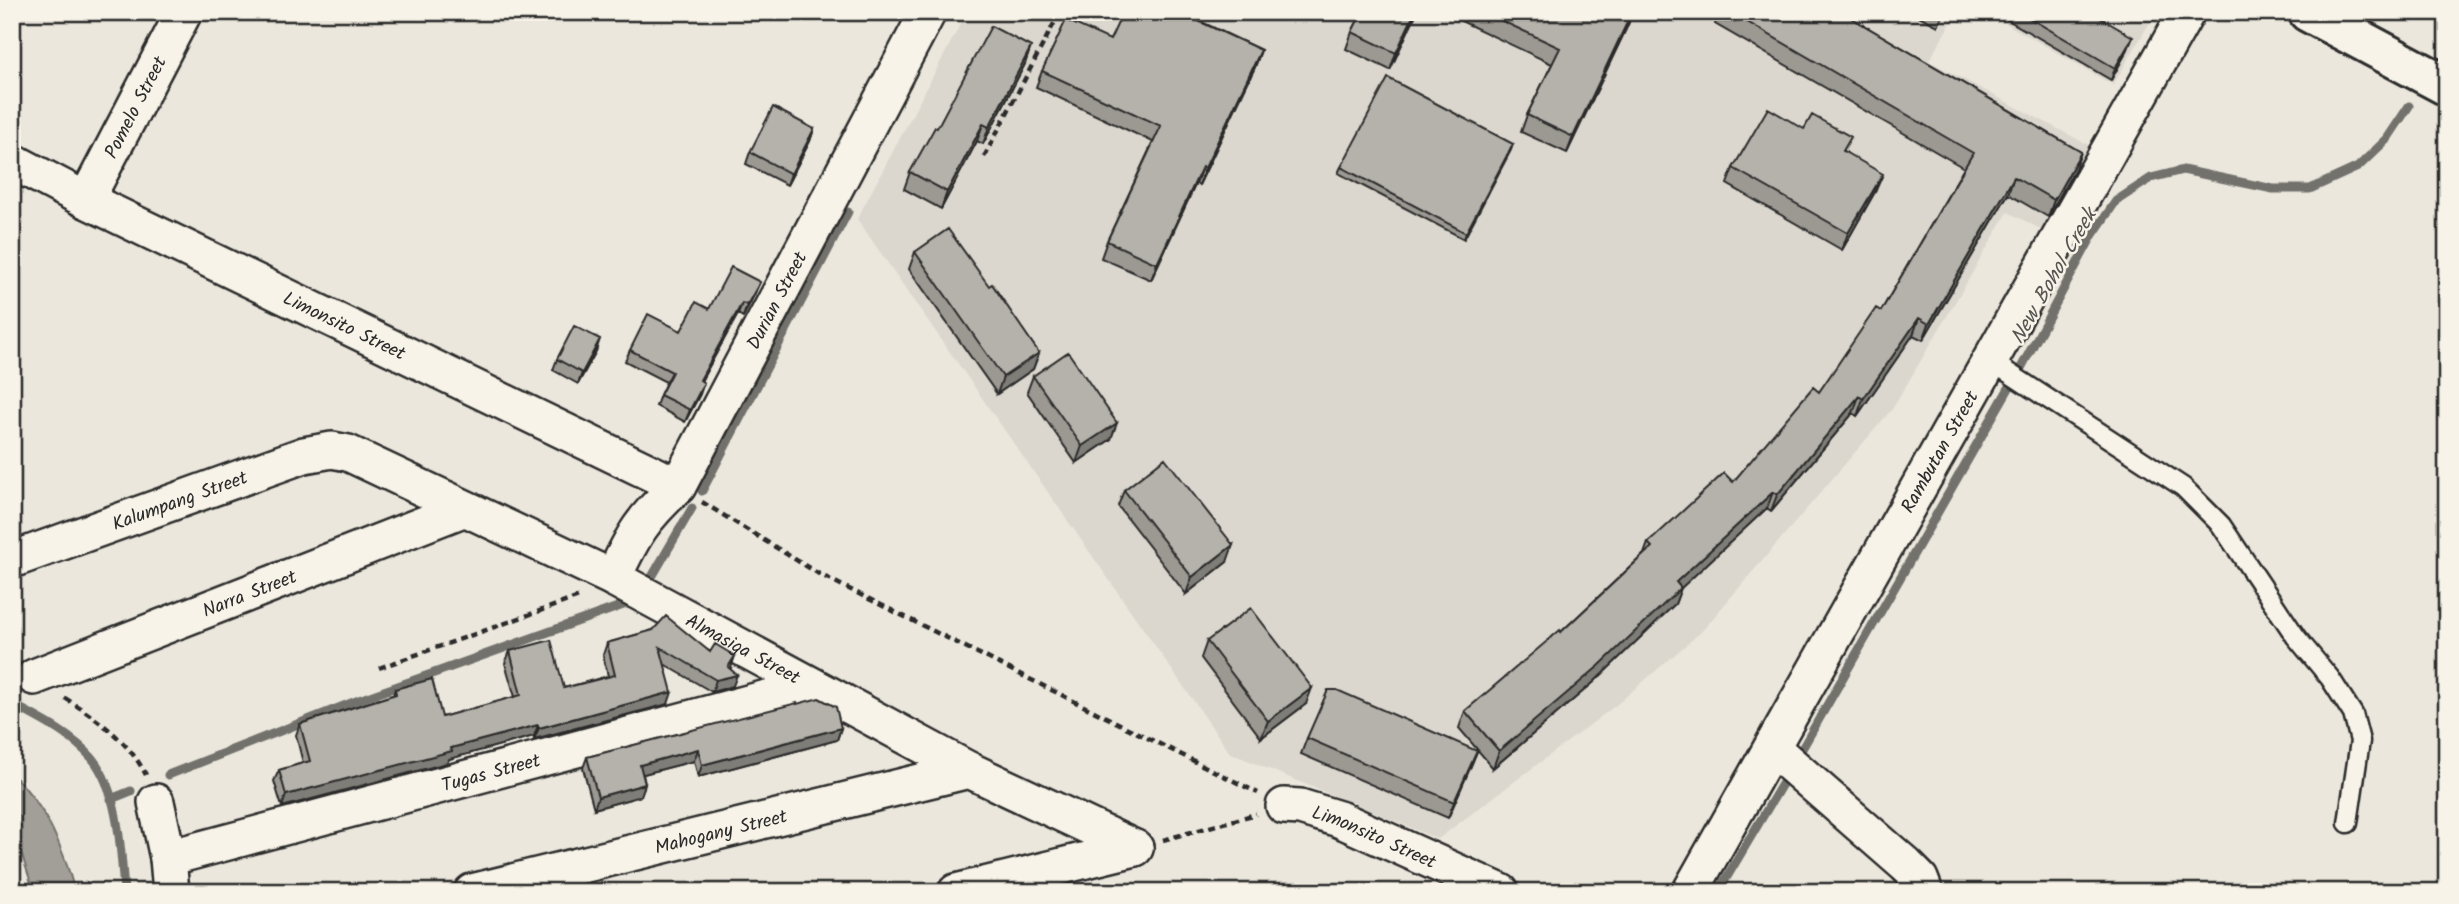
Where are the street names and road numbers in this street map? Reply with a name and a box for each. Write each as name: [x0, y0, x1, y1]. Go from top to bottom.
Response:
street label: Pomelo Street: [97, 51, 176, 164]
street label: Durian Street: [740, 246, 816, 355]
street label: Limonsito Street: [277, 284, 411, 370]
street label: Rambutan Street: [1894, 385, 1988, 519]
street label: Kalumpang Street: [108, 463, 253, 540]
street label: Narra Street: [198, 562, 302, 627]
street label: Almasiga Street: [679, 607, 806, 694]
street label: Tugas Street: [438, 746, 545, 801]
street label: Limonsito Street: [1308, 798, 1441, 878]
street label: Mahogany Street: [652, 802, 791, 864]

